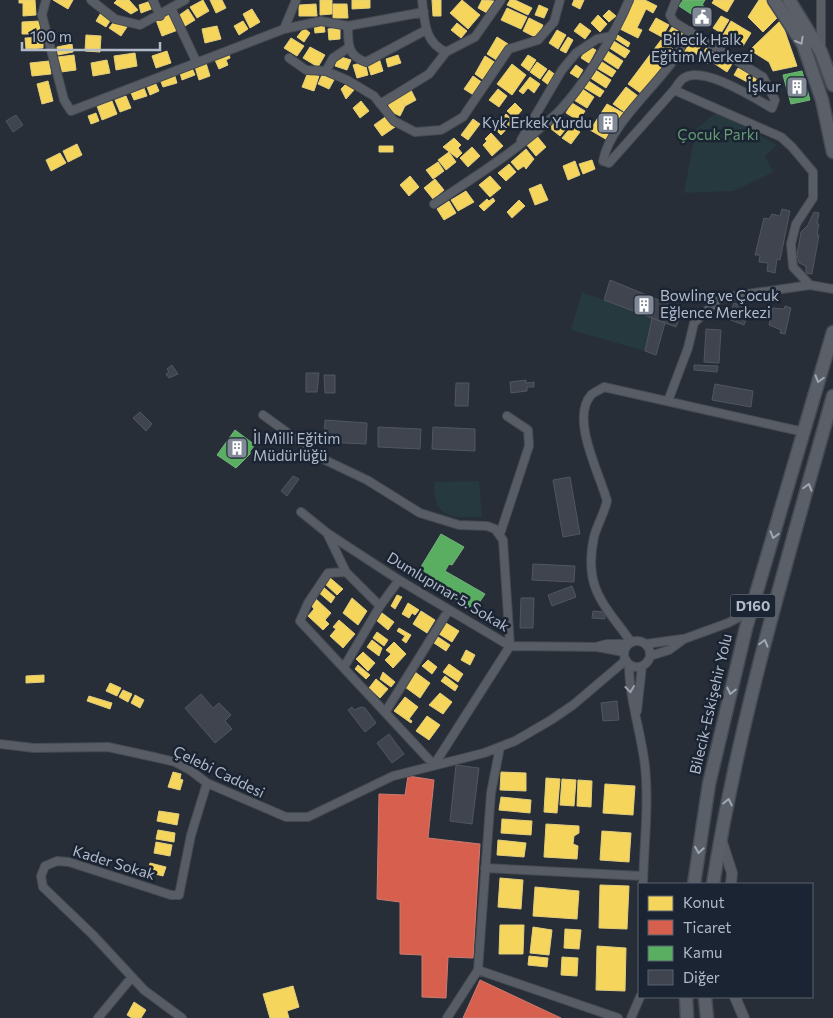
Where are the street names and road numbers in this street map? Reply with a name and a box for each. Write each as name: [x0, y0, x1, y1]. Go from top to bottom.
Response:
street label: Dumlupınar 5. Sokak: [384, 548, 513, 635]
road number: D160: [730, 594, 776, 618]
street label: Bilecik-Eskişehir Yolu: [685, 632, 735, 776]
street label: Çelebi Caddesi: [171, 741, 268, 801]
street label: Kader Sokak: [71, 841, 158, 883]

